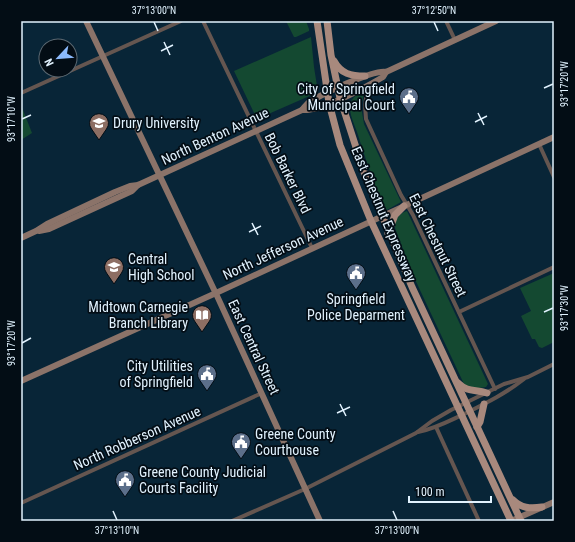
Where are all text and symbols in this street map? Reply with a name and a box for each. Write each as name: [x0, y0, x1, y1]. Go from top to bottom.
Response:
text: 37°13'00"N: [132, 5, 176, 16]
text: 37°12'50"N: [412, 5, 456, 16]
north arrow: [38, 38, 78, 78]
text: N: [42, 56, 57, 68]
text: 93°17'20"W: [559, 61, 570, 107]
place label: City of Springfield Municipal Court: [297, 81, 395, 113]
public building icon: City of Springfield Municipal Court: [398, 86, 420, 114]
text: 93°17'10"W: [6, 96, 17, 142]
street label: North Benton Avenue: [159, 104, 272, 168]
school or university icon: Drury University: [88, 112, 110, 140]
place label: Drury University: [113, 115, 200, 131]
street label: Bob Barker Blvd: [262, 130, 314, 216]
street label: East Chestnut Expressway: [348, 144, 420, 284]
street label: East Chestnut Street: [406, 191, 470, 299]
street label: North Jefferson Avenue: [220, 213, 346, 283]
place label: Central High School: [128, 251, 195, 283]
school or university icon: Central High School: [103, 256, 125, 284]
public building icon: Springfield Police Deparment: [345, 262, 367, 290]
text: 93°17'30"W: [559, 285, 570, 331]
place label: Springfield Police Deparment: [307, 291, 405, 323]
street label: East Central Street: [225, 297, 283, 397]
place label: Midtown Carnegie Branch Library: [88, 299, 188, 331]
library icon: Midtown Carnegie Branch Library: [191, 304, 213, 332]
text: 93°17'20"W: [6, 320, 17, 366]
place label: City Utilities of Springfield: [119, 358, 193, 390]
public building icon: City Utilities of Springfield: [196, 363, 218, 391]
street label: North Robberson Avenue: [71, 403, 203, 473]
place label: Greene County Courthouse: [255, 426, 336, 458]
public building icon: Greene County Courthouse: [230, 431, 252, 459]
place label: Greene County Judicial Courts Facility: [139, 464, 266, 496]
public building icon: Greene County Judicial Courts Facility: [114, 469, 136, 497]
scale bar: [409, 478, 491, 504]
text: 100 m: [415, 485, 445, 499]
text: 37°13'10"N: [95, 525, 139, 536]
text: 37°13'00"N: [375, 525, 419, 536]

